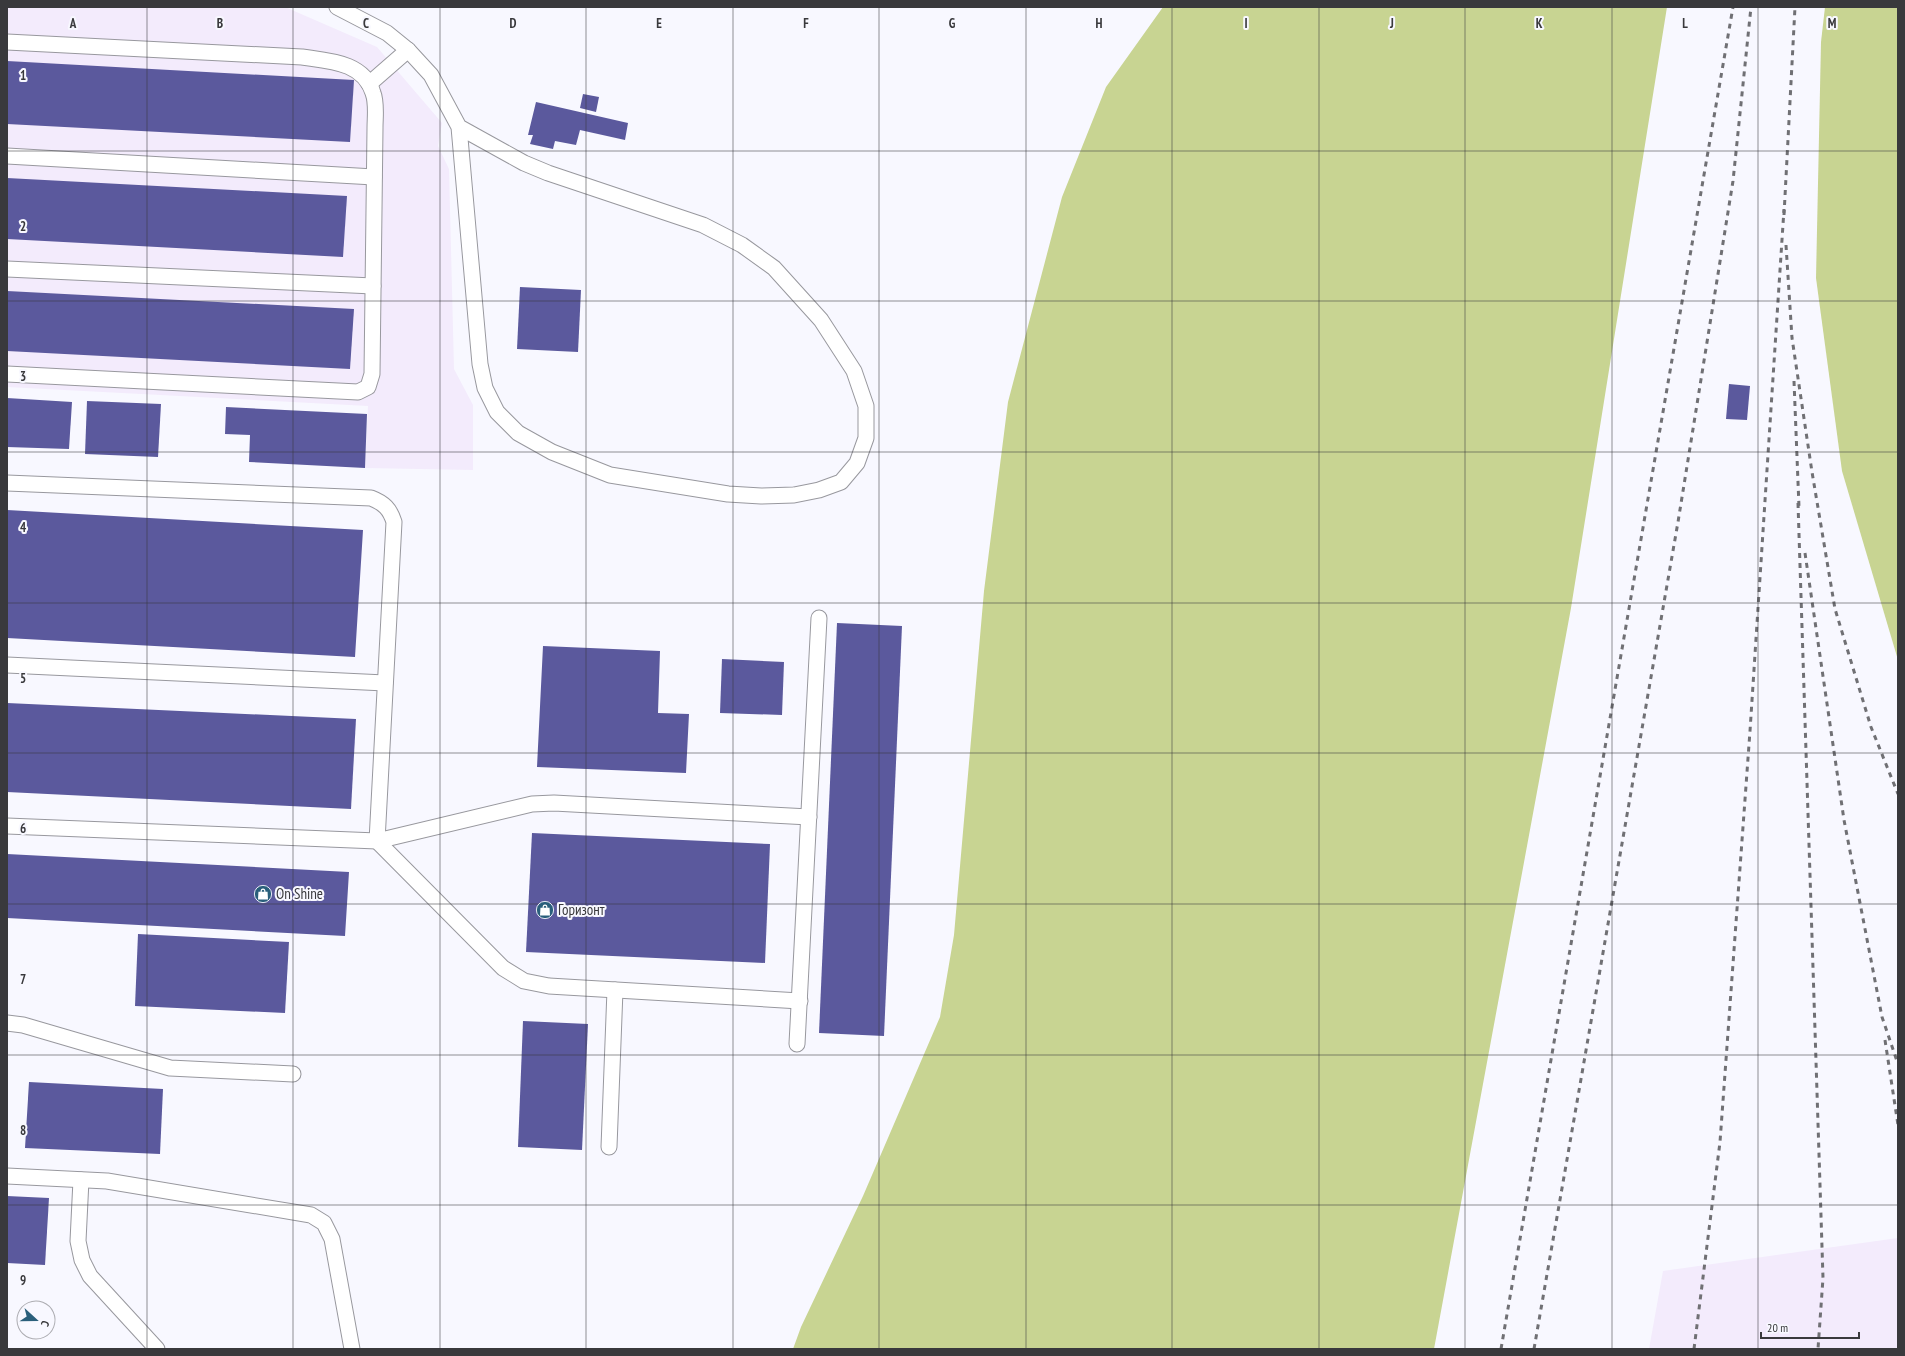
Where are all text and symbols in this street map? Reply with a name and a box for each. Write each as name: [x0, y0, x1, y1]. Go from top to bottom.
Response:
text: A: [69, 15, 77, 32]
text: B: [217, 15, 223, 32]
text: C: [363, 15, 369, 32]
text: D: [510, 15, 517, 32]
text: E: [656, 15, 662, 32]
text: F: [803, 15, 809, 32]
text: G: [949, 15, 956, 32]
text: H: [1096, 15, 1103, 32]
text: I: [1244, 15, 1248, 32]
text: J: [1389, 15, 1394, 32]
text: K: [1536, 15, 1543, 32]
text: L: [1682, 15, 1688, 32]
text: M: [1828, 15, 1837, 32]
text: 1: [20, 67, 26, 84]
text: 2: [20, 218, 26, 235]
text: 3: [20, 368, 26, 385]
text: 4: [20, 519, 27, 536]
text: 5: [20, 670, 26, 687]
text: 6: [20, 820, 26, 837]
shop icon: On Shine: [253, 884, 273, 904]
place label: On Shine: [276, 884, 323, 903]
shop icon: Горизонт: [535, 900, 555, 920]
place label: Горизонт: [558, 900, 605, 919]
text: 7: [20, 971, 26, 988]
text: 8: [20, 1122, 26, 1139]
text: 9: [20, 1272, 26, 1289]
north arrow: [16, 1300, 56, 1340]
scale bar: [1761, 1314, 1859, 1340]
text: С: [38, 1319, 53, 1328]
text: 20 m: [1767, 1320, 1788, 1335]

